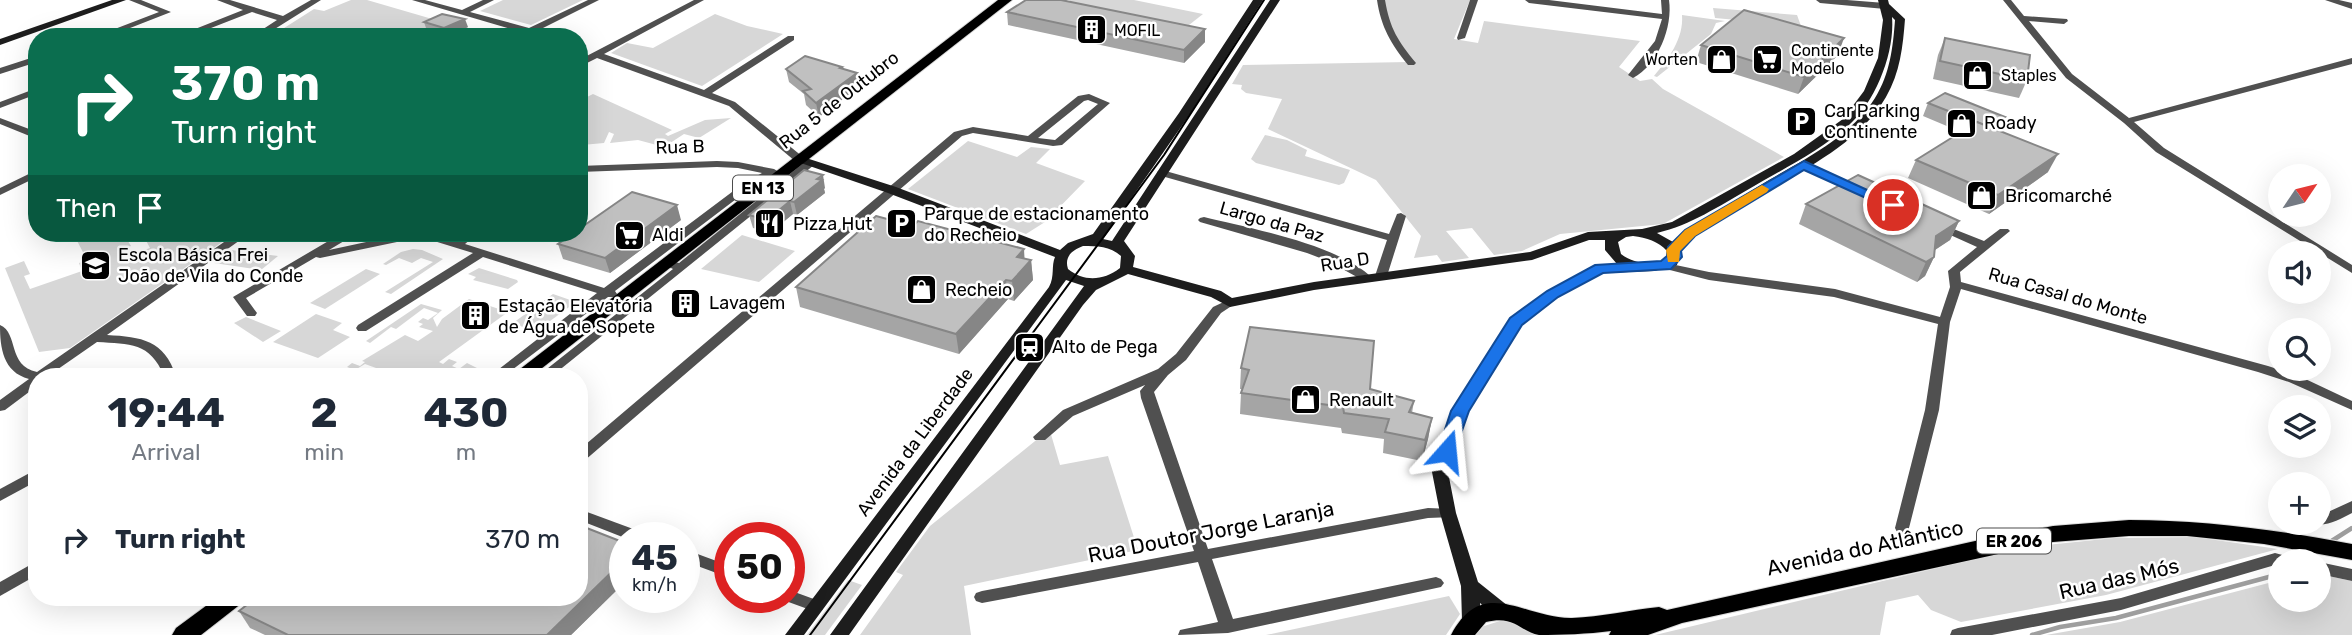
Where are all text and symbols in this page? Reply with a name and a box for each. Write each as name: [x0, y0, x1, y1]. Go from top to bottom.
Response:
building icon: MOFIL: [1074, 13, 1108, 47]
place label: MOFIL: [1114, 21, 1160, 40]
place label: Continente Modelo: [1791, 41, 1874, 78]
shop icon: Worten: [1704, 42, 1738, 76]
supermarket icon: Continente Modelo: [1751, 42, 1785, 76]
street label: Rua 5 de Outubro: [775, 46, 903, 154]
place label: Worten: [1645, 50, 1698, 69]
text: 370 m: [171, 54, 320, 112]
icon: right: [56, 56, 147, 147]
shop icon: Staples: [1961, 58, 1995, 92]
place label: Staples: [2001, 66, 2057, 85]
place label: Car Parking Continente: [1824, 100, 1920, 143]
parking icon: Car Parking Continente: [1784, 104, 1818, 138]
shop icon: Roady: [1944, 106, 1978, 140]
place label: Roady: [1984, 112, 2037, 134]
text: Turn right: [171, 113, 316, 151]
street label: Rua B: [655, 135, 705, 159]
north arrow: [2268, 164, 2331, 228]
map controls: [2268, 164, 2331, 612]
pin: [1863, 175, 1923, 235]
road number: EN 13: [733, 176, 793, 200]
shop icon: Bricomarché: [1965, 179, 1999, 213]
place label: Bricomarché: [2005, 185, 2112, 207]
icon: arrive: [1874, 186, 1912, 224]
icon: arrive: [131, 189, 169, 227]
text: Then: [56, 193, 117, 224]
street label: Largo da Paz: [1217, 197, 1327, 247]
place label: Parque de estacionamento do Recheio: [924, 203, 1149, 246]
restaurant icon: Pizza Hut: [753, 207, 787, 241]
parking icon: Parque de estacionamento do Recheio: [884, 207, 918, 241]
place label: Pizza Hut: [793, 213, 872, 235]
supermarket icon: Aldi: [612, 218, 646, 252]
place label: Aldi: [652, 224, 684, 246]
button: sound: [2268, 241, 2331, 304]
place label: Escola Básica Frei João de Vila do Conde: [118, 244, 303, 287]
street label: Rua D: [1319, 247, 1371, 277]
school or university icon: Escola Básica Frei João de Vila do Conde: [78, 248, 112, 282]
street label: Rua Casal do Monte: [1986, 263, 2150, 329]
shop icon: Recheio: [905, 273, 939, 307]
place label: Recheio: [945, 279, 1012, 301]
building icon: Lavagem: [669, 286, 703, 320]
place label: Lavagem: [709, 292, 785, 314]
place label: Estação Elevatória de Água de Sopete: [498, 295, 655, 338]
building icon: Estação Elevatória de Água de Sopete: [458, 299, 492, 333]
button: search: [2268, 318, 2331, 381]
station icon: Alto de Pega: [1012, 330, 1046, 364]
place label: Alto de Pega: [1052, 336, 1158, 358]
street label: Avenida da Liberdade: [852, 364, 978, 520]
shop icon: Renault: [1289, 383, 1323, 417]
text: 19:44: [107, 388, 225, 438]
text: 2: [311, 388, 338, 438]
text: 430: [424, 388, 509, 438]
place label: Renault: [1329, 389, 1394, 411]
button: layers: [2268, 395, 2331, 458]
position arrow: [1410, 414, 1484, 488]
text: Arrival: [132, 438, 201, 466]
text: min: [304, 438, 344, 466]
text: m: [456, 438, 476, 466]
button: +: [2268, 472, 2331, 535]
street label: Rua Doutor Jorge Laranja: [1086, 495, 1336, 568]
street label: Avenida do Atlântico: [1764, 514, 1966, 581]
icon: right: [56, 521, 94, 559]
speed limit sign: 50: [714, 522, 805, 613]
text: Turn right: [115, 524, 245, 555]
text: 370 m: [485, 524, 560, 555]
road number: ER 206: [1977, 528, 2051, 554]
text: 45: [631, 537, 678, 579]
button: −: [2268, 549, 2331, 612]
street label: Rua das Mós: [2056, 553, 2181, 604]
text: km/h: [632, 574, 677, 596]

